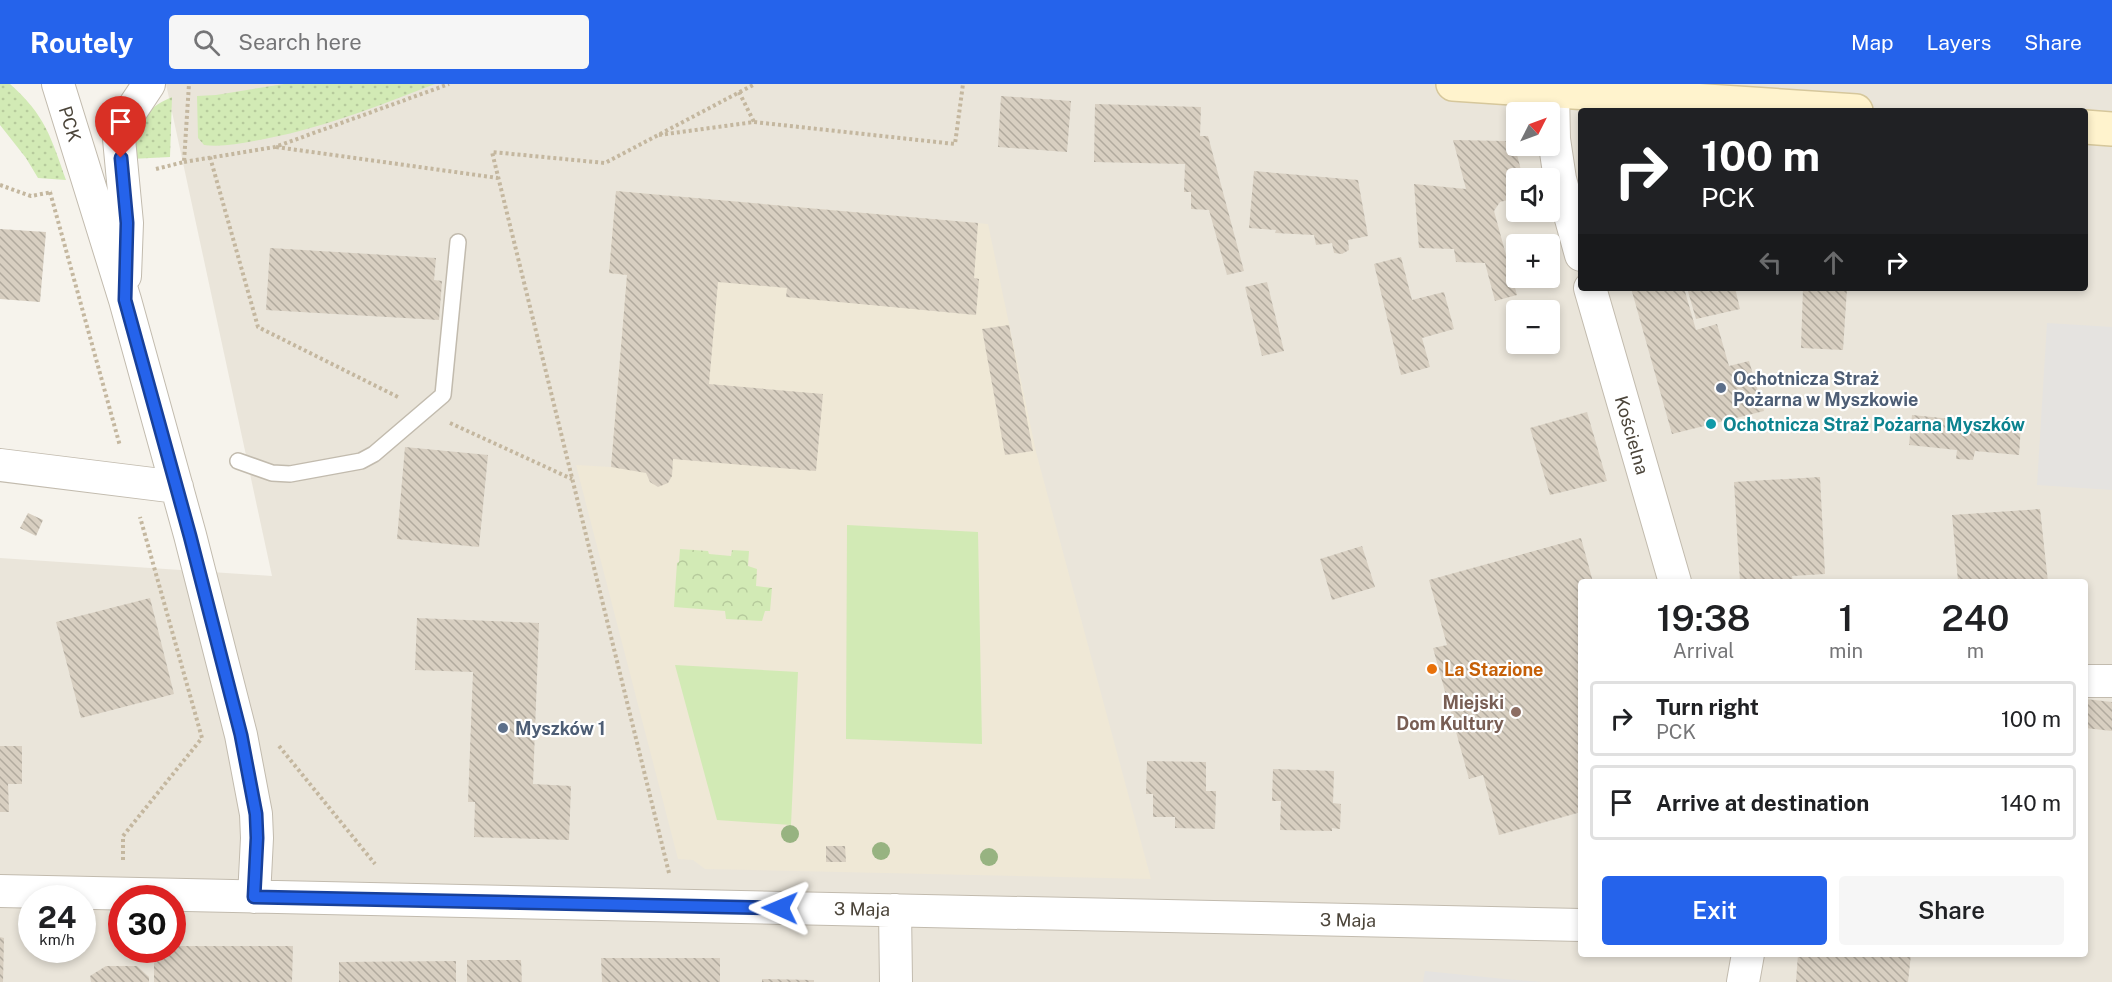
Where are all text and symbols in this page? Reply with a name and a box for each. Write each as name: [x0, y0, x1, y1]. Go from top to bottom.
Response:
search box: [169, 15, 589, 69]
text: Routely: [30, 26, 133, 59]
icon: search: [190, 26, 223, 59]
text: Search here: [238, 29, 362, 55]
text: Map: [1851, 30, 1894, 55]
text: Layers: [1927, 30, 1991, 55]
text: Share: [2024, 30, 2082, 55]
pin: [95, 96, 146, 158]
north arrow: [1506, 102, 1560, 156]
map controls: [1506, 102, 1560, 354]
street label: PCK: [55, 104, 85, 144]
icon: arrive: [104, 105, 137, 138]
text: 100 m: [1701, 131, 1820, 180]
icon: right: [1602, 132, 1680, 210]
button: sound: [1506, 168, 1560, 222]
text: PCK: [1701, 181, 1755, 213]
button: +: [1506, 234, 1560, 288]
icon: left: [1754, 246, 1787, 279]
icon: ahead: [1817, 246, 1850, 279]
icon: right: [1880, 246, 1913, 279]
button: −: [1506, 300, 1560, 354]
place label: Ochotnicza Straż Pożarna w Myszkowie: [1733, 368, 1918, 410]
marker: Ochotnicza Straż Pożarna w Myszkowie: [1714, 381, 1728, 395]
street label: Kościelna: [1611, 393, 1653, 477]
place label: Ochotnicza Straż Pożarna Myszków: [1723, 414, 2025, 435]
marker: Ochotnicza Straż Pożarna Myszków: [1704, 417, 1718, 431]
text: 19:38: [1656, 597, 1751, 639]
text: 1: [1839, 597, 1854, 639]
text: 240: [1941, 597, 2010, 639]
text: Arrival: [1673, 639, 1734, 663]
text: min: [1829, 639, 1863, 663]
text: m: [1967, 639, 1984, 663]
place label: La Stazione: [1444, 659, 1543, 680]
marker: La Stazione: [1425, 662, 1439, 676]
place label: Miejski Dom Kultury: [1396, 692, 1504, 734]
text: Turn right: [1656, 694, 1759, 720]
icon: right: [1605, 702, 1638, 735]
marker: Miejski Dom Kultury: [1509, 705, 1523, 719]
text: 100 m: [2001, 706, 2061, 732]
place label: Myszków 1: [515, 718, 606, 739]
text: PCK: [1656, 720, 1696, 744]
marker: Myszków 1: [496, 721, 510, 735]
icon: arrive: [1605, 786, 1638, 819]
text: Arrive at destination: [1656, 790, 1869, 816]
text: 140 m: [2000, 790, 2061, 816]
position arrow: [748, 876, 812, 940]
button: Exit: [1602, 876, 1827, 945]
button: Share: [1839, 876, 2064, 945]
speed limit sign: 30: [108, 885, 186, 963]
street label: 3 Maja: [834, 898, 890, 920]
text: 24: [38, 899, 76, 935]
street label: 3 Maja: [1320, 909, 1376, 931]
text: km/h: [39, 931, 75, 948]

